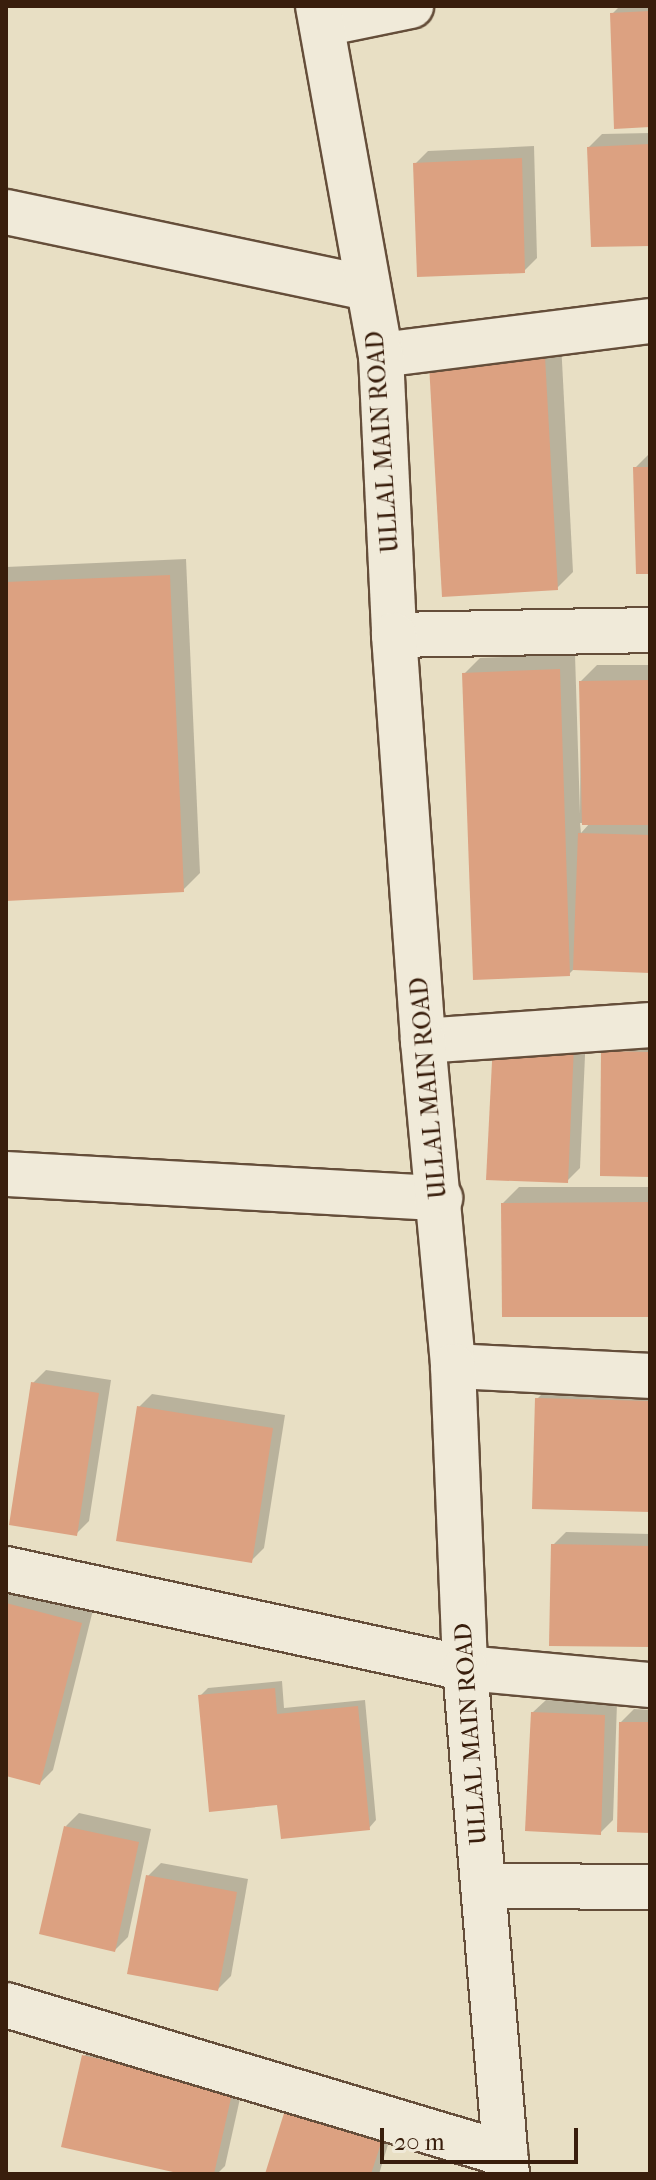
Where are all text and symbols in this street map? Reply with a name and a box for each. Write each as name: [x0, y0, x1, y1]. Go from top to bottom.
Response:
street label: ULLAL MAIN ROAD: [361, 330, 405, 554]
street label: ULLAL MAIN ROAD: [405, 976, 453, 1200]
street label: ULLAL MAIN ROAD: [449, 1622, 493, 1846]
scale bar: [384, 2112, 582, 2162]
text: 20 m: [394, 2128, 445, 2156]

